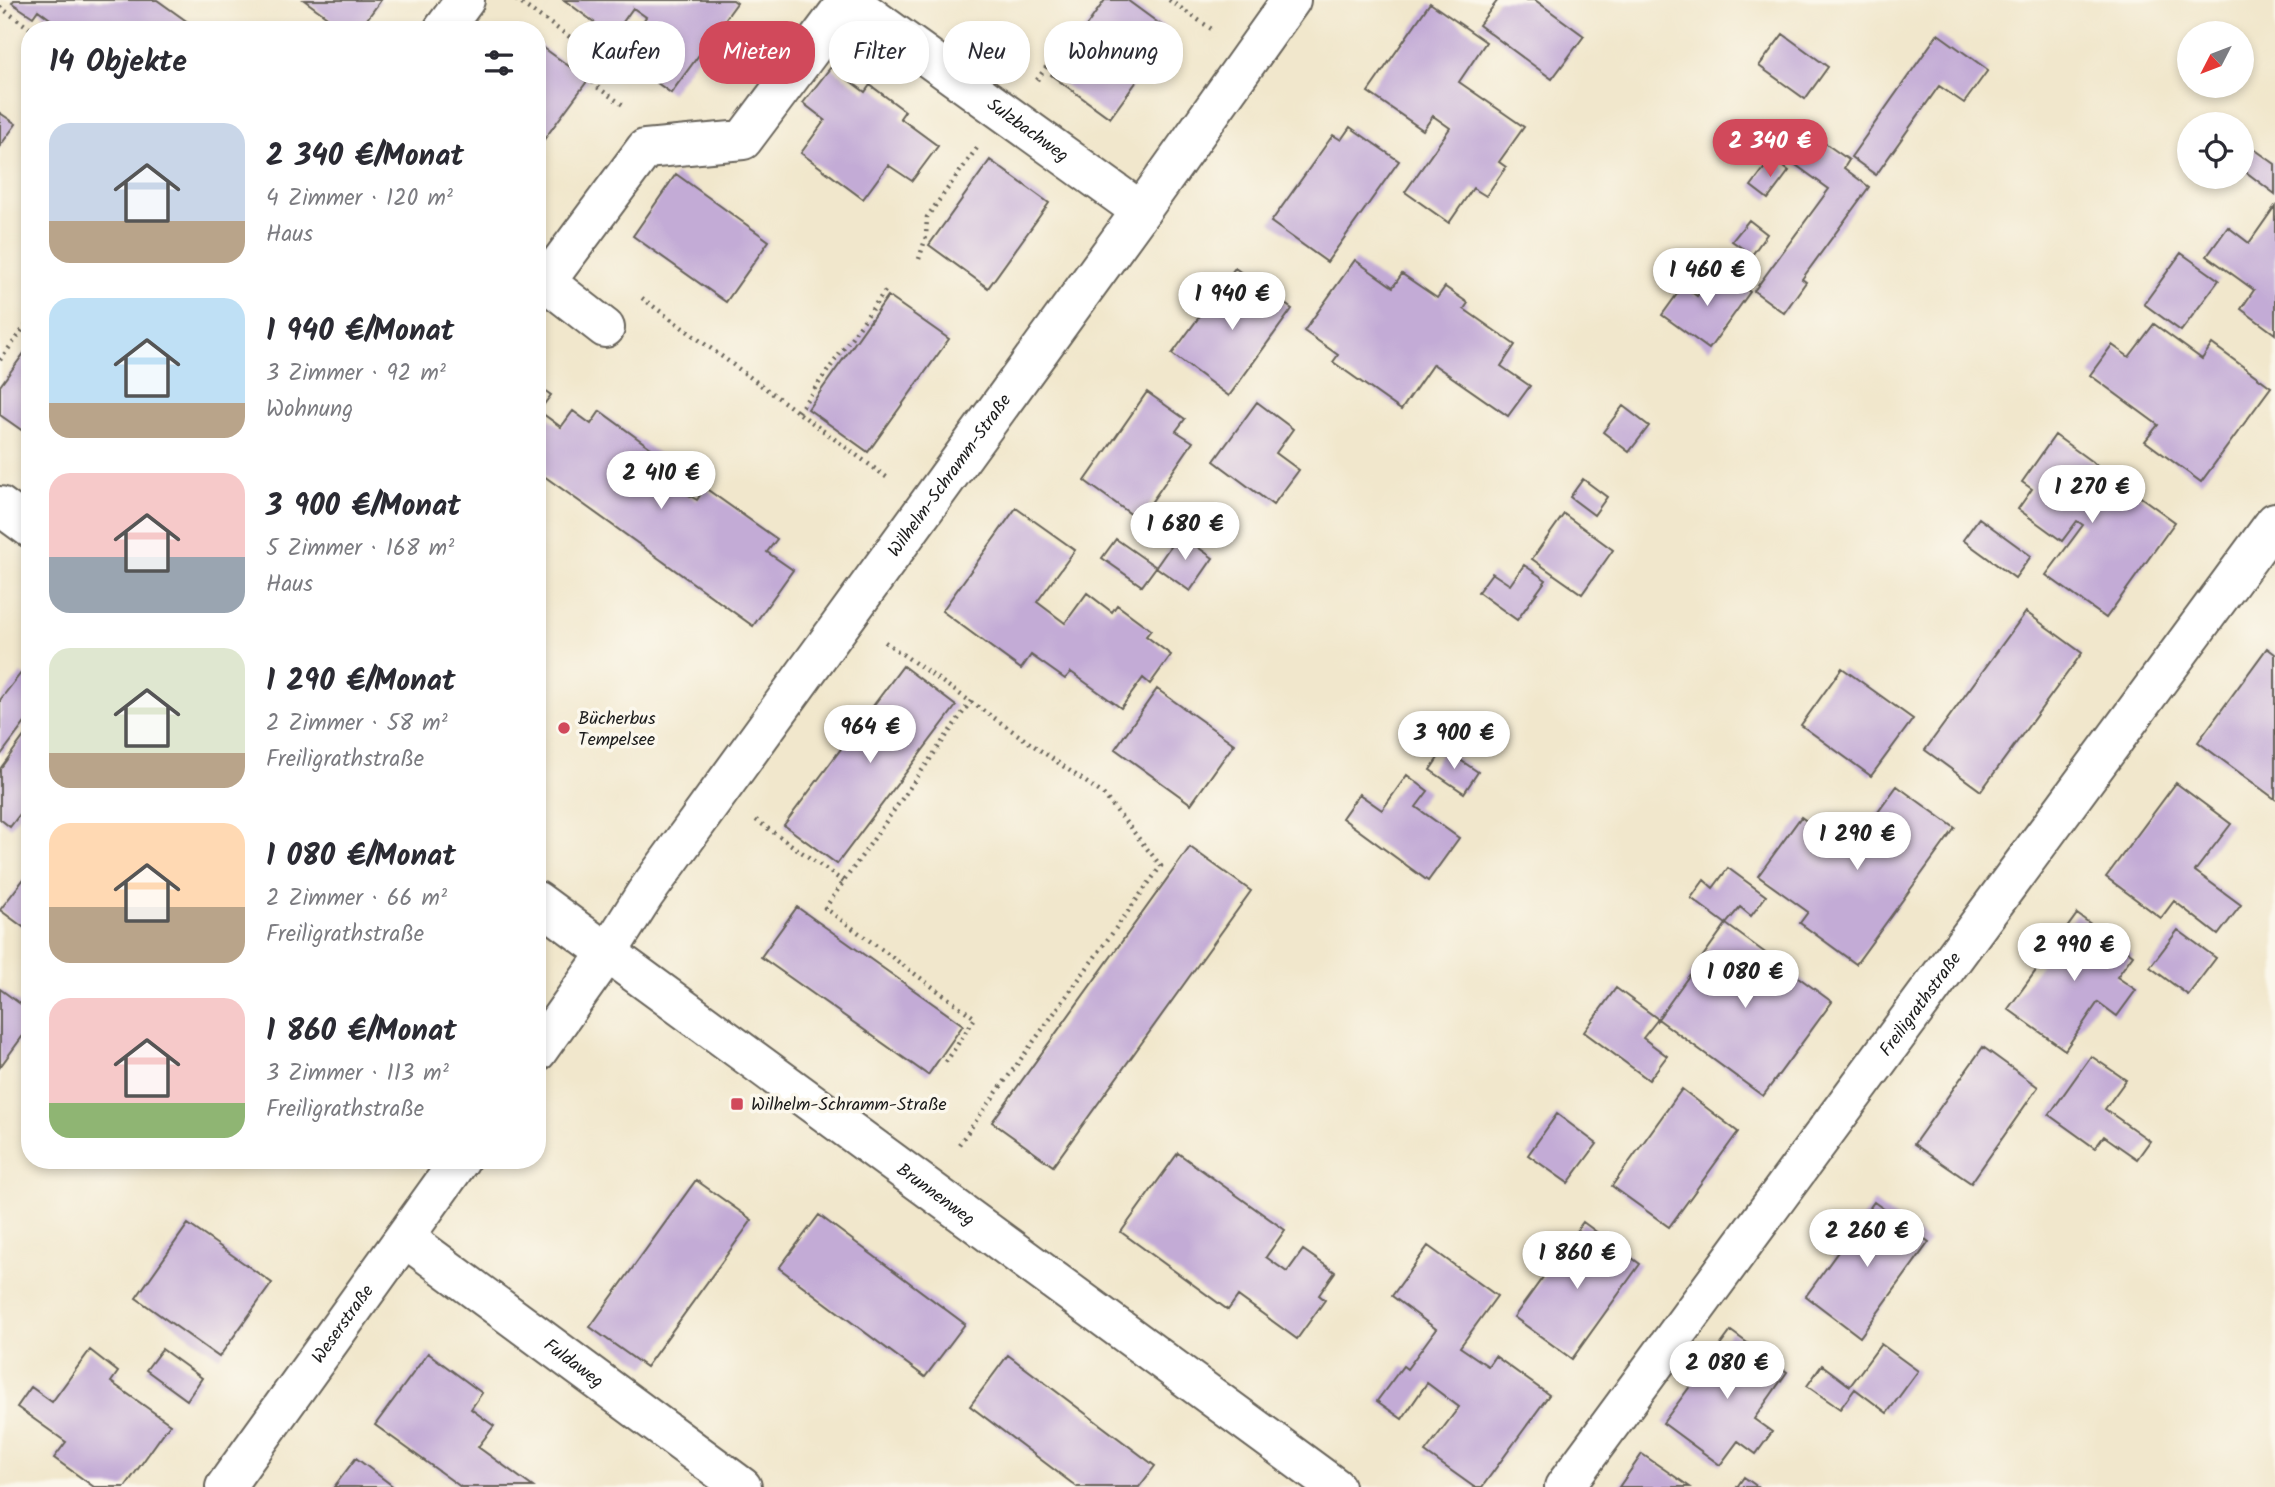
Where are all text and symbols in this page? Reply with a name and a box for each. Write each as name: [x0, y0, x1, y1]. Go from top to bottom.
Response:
chip: Kaufen: [567, 21, 685, 84]
chip: Mieten: [699, 21, 815, 84]
chip: Filter: [829, 21, 929, 84]
chip: Neu: [943, 21, 1030, 84]
chip: Wohnung: [1044, 21, 1183, 84]
north arrow: [2177, 21, 2254, 98]
map controls: [2177, 21, 2254, 189]
text: 14 Objekte: [49, 39, 187, 87]
icon: filters: [480, 44, 518, 82]
street label: Sulzbachweg: [980, 91, 1074, 170]
button: locate: [2177, 112, 2254, 189]
pin: 2 340 €: [1705, 120, 1835, 179]
text: 2 340 €: [1729, 124, 1811, 160]
text: 2 340 €/Monat: [266, 133, 464, 181]
icon: home: [105, 151, 189, 235]
text: 4 Zimmer · 120 m²: [266, 181, 453, 217]
text: Haus: [266, 217, 313, 253]
pin: 1 460 €: [1642, 248, 1772, 308]
text: 1 460 €: [1669, 253, 1745, 289]
pin: 1 940 €: [1167, 272, 1297, 332]
text: 1 940 €: [1194, 277, 1270, 313]
text: 1 940 €/Monat: [266, 308, 454, 356]
icon: home: [105, 326, 189, 410]
text: 3 Zimmer · 92 m²: [266, 356, 446, 392]
street label: Wilhelm-Schramm-Straße: [881, 388, 1020, 564]
text: Wohnung: [266, 392, 353, 428]
pin: 2 410 €: [596, 452, 726, 511]
text: 2 410 €: [623, 456, 699, 492]
pin: 1 270 €: [2027, 466, 2157, 525]
text: 1 270 €: [2054, 470, 2130, 506]
text: 3 900 €/Monat: [266, 483, 461, 531]
icon: home: [105, 501, 189, 585]
pin: 1 680 €: [1120, 503, 1250, 562]
text: 1 680 €: [1146, 507, 1224, 543]
text: 5 Zimmer · 168 m²: [266, 531, 454, 567]
text: Haus: [266, 567, 313, 603]
text: 1 290 €/Monat: [266, 658, 456, 706]
icon: home: [105, 676, 189, 760]
place label: Bücherbus Tempelsee: [578, 705, 656, 755]
text: 2 Zimmer · 58 m²: [266, 706, 448, 742]
pin: 964 €: [821, 706, 919, 765]
text: 964 €: [840, 710, 900, 746]
pin: 3 900 €: [1389, 712, 1519, 771]
text: 3 900 €: [1414, 716, 1494, 752]
marker: Bücherbus Tempelsee: [556, 720, 572, 736]
text: Freiligrathstraße: [266, 742, 424, 778]
pin: 1 290 €: [1792, 812, 1922, 872]
text: 1 290 €: [1819, 817, 1895, 853]
text: 1 080 €/Monat: [266, 833, 456, 881]
icon: home: [105, 851, 189, 935]
text: 2 Zimmer · 66 m²: [266, 881, 447, 917]
text: Freiligrathstraße: [266, 917, 424, 953]
pin: 2 990 €: [2009, 923, 2139, 983]
text: 2 990 €: [2034, 928, 2114, 964]
street label: Freiligrathstraße: [1873, 946, 1970, 1063]
pin: 1 080 €: [1680, 950, 1810, 1010]
text: 1 080 €: [1707, 955, 1783, 991]
text: 1 860 €/Monat: [266, 1008, 457, 1056]
icon: home: [105, 1026, 189, 1110]
text: 3 Zimmer · 113 m²: [266, 1056, 449, 1092]
place label: Wilhelm-Schramm-Straße: [751, 1091, 947, 1120]
text: Freiligrathstraße: [266, 1092, 424, 1128]
marker: Wilhelm-Schramm-Straße: [729, 1096, 745, 1112]
street label: Brunnenweg: [889, 1156, 981, 1234]
pin: 2 260 €: [1802, 1210, 1932, 1269]
text: 2 260 €: [1825, 1214, 1909, 1250]
pin: 1 860 €: [1512, 1232, 1642, 1291]
text: 1 860 €: [1538, 1236, 1616, 1272]
street label: Weserstraße: [305, 1279, 382, 1370]
street label: Fuldaweg: [537, 1332, 609, 1396]
pin: 2 080 €: [1662, 1342, 1792, 1401]
text: 2 080 €: [1686, 1346, 1768, 1382]

